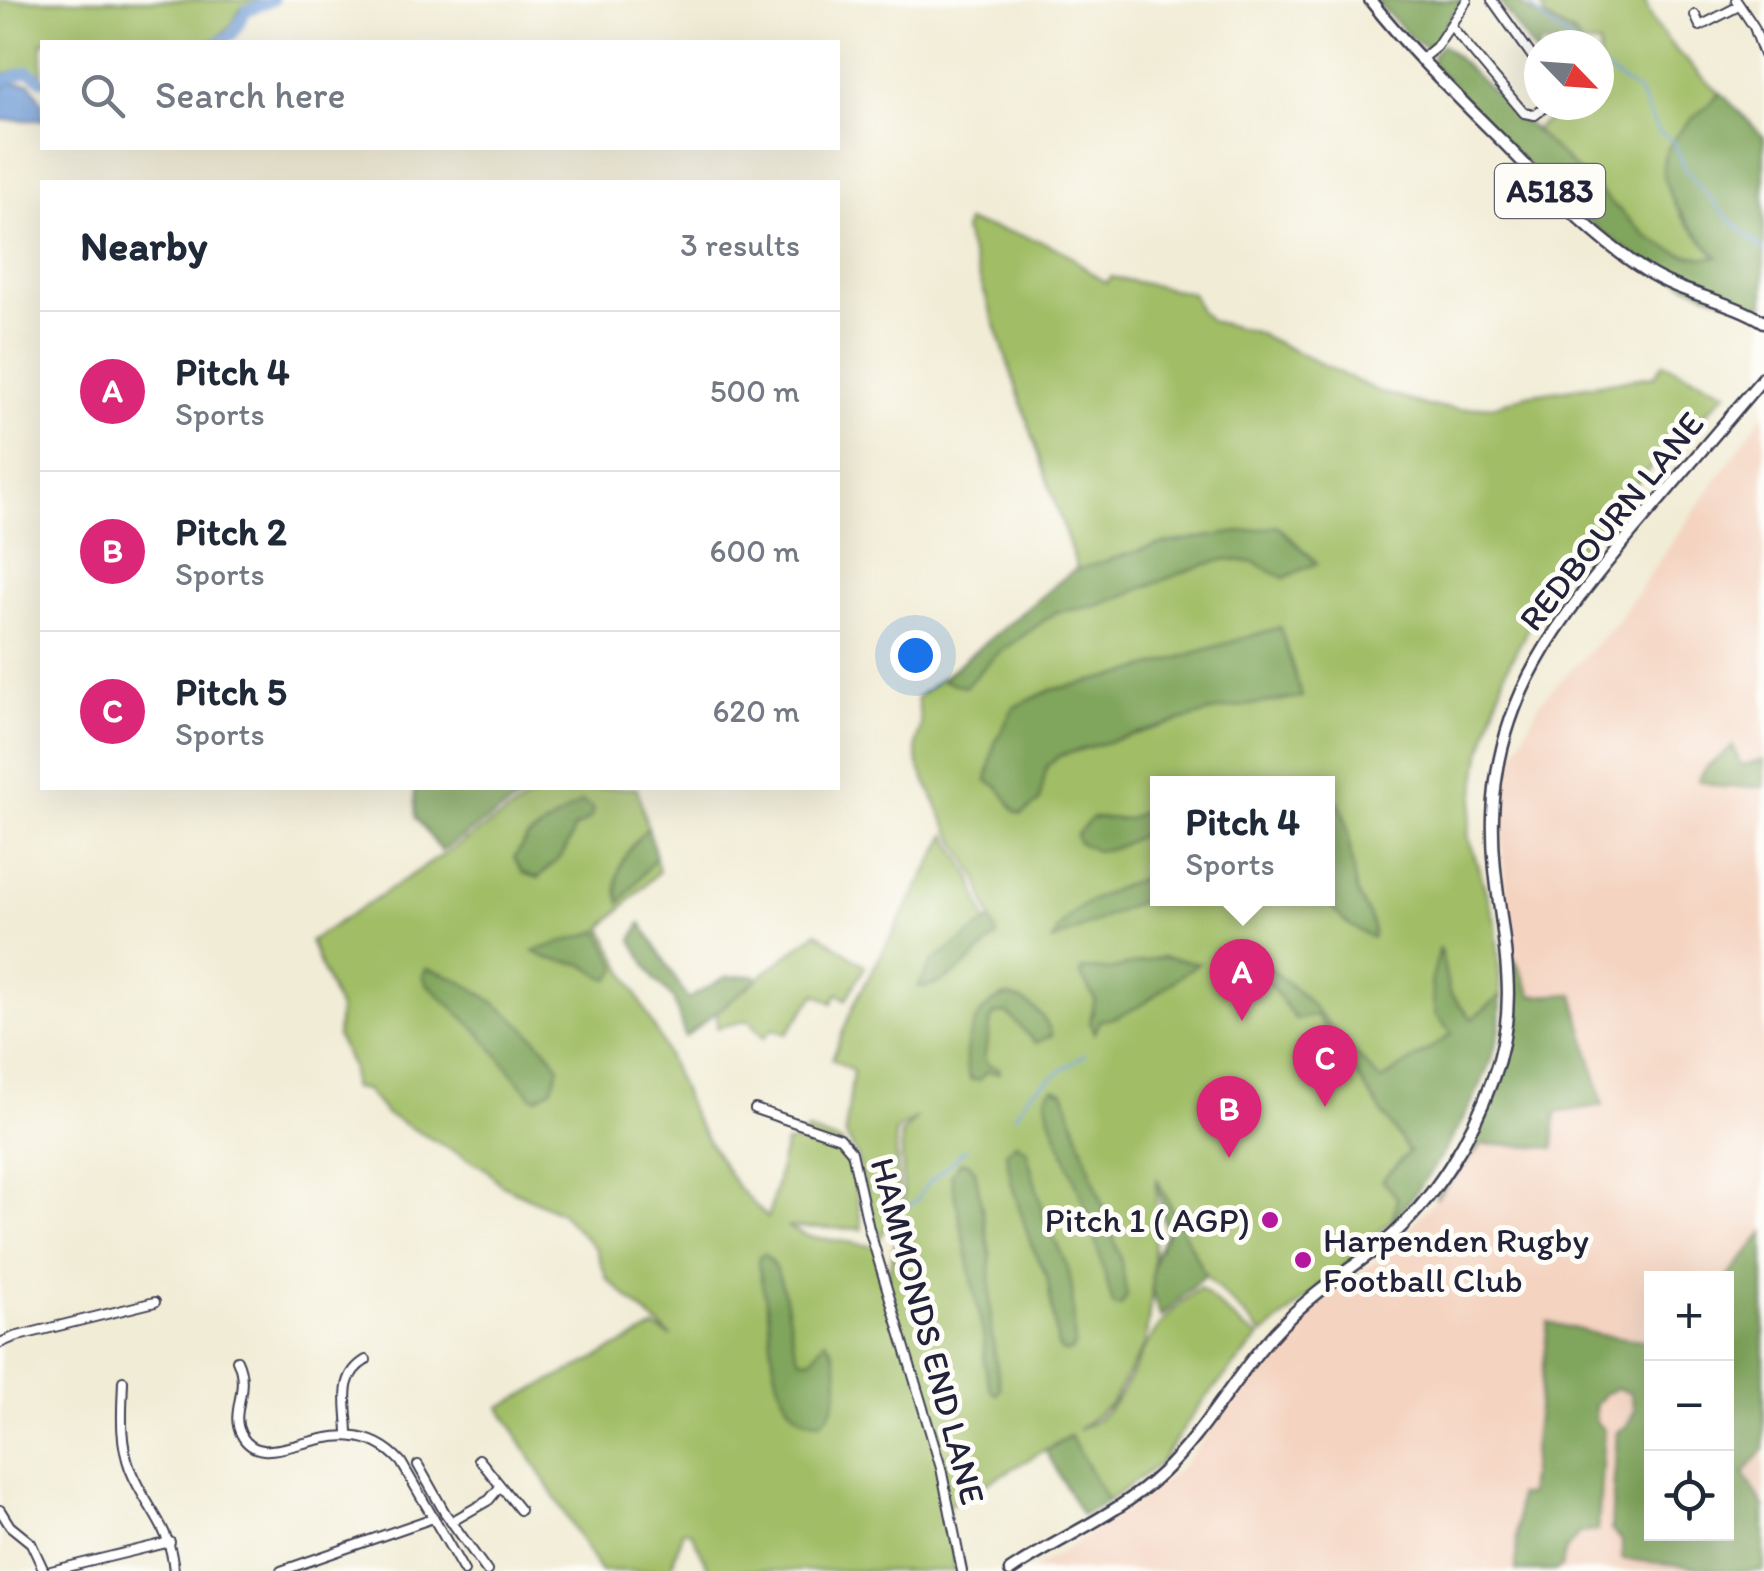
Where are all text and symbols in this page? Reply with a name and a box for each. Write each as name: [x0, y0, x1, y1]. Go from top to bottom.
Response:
north arrow: [1524, 30, 1614, 120]
search box: [40, 40, 840, 150]
icon: search: [75, 68, 130, 123]
text: Search here: [155, 72, 346, 118]
road number: A5183: [1495, 164, 1605, 218]
text: Nearby: [80, 220, 207, 271]
text: 3 results: [680, 226, 800, 264]
text: Pitch 4: [175, 349, 290, 395]
text: A: [102, 372, 123, 410]
text: 500 m: [710, 372, 800, 410]
text: Sports: [175, 395, 265, 433]
street label: REDBOURN LANE: [1510, 403, 1712, 639]
text: Pitch 2: [175, 509, 287, 555]
text: B: [102, 532, 123, 570]
text: 600 m: [710, 532, 800, 570]
text: Sports: [175, 555, 265, 593]
your location: [890, 630, 941, 681]
text: Pitch 5: [175, 669, 287, 715]
text: C: [102, 692, 123, 730]
text: 620 m: [712, 692, 800, 730]
text: Sports: [175, 715, 265, 753]
popup: [1150, 776, 1335, 906]
text: Pitch 4: [1185, 799, 1300, 845]
text: Sports: [1185, 845, 1275, 883]
pin: A: [1210, 938, 1274, 1021]
pin: C: [1292, 1024, 1358, 1107]
pin: B: [1196, 1076, 1262, 1158]
street label: HAMMONDS END LANE: [862, 1153, 994, 1509]
place label: Pitch 1 ( AGP): [1044, 1199, 1250, 1241]
marker: Pitch 1 ( AGP): [1259, 1209, 1281, 1231]
place label: Harpenden Rugby Football Club: [1323, 1219, 1589, 1301]
marker: Harpenden Rugby Football Club: [1292, 1249, 1314, 1271]
map controls: [1644, 1271, 1734, 1541]
button: +: [1644, 1271, 1734, 1361]
button: −: [1644, 1361, 1734, 1451]
button: locate: [1644, 1451, 1734, 1541]

